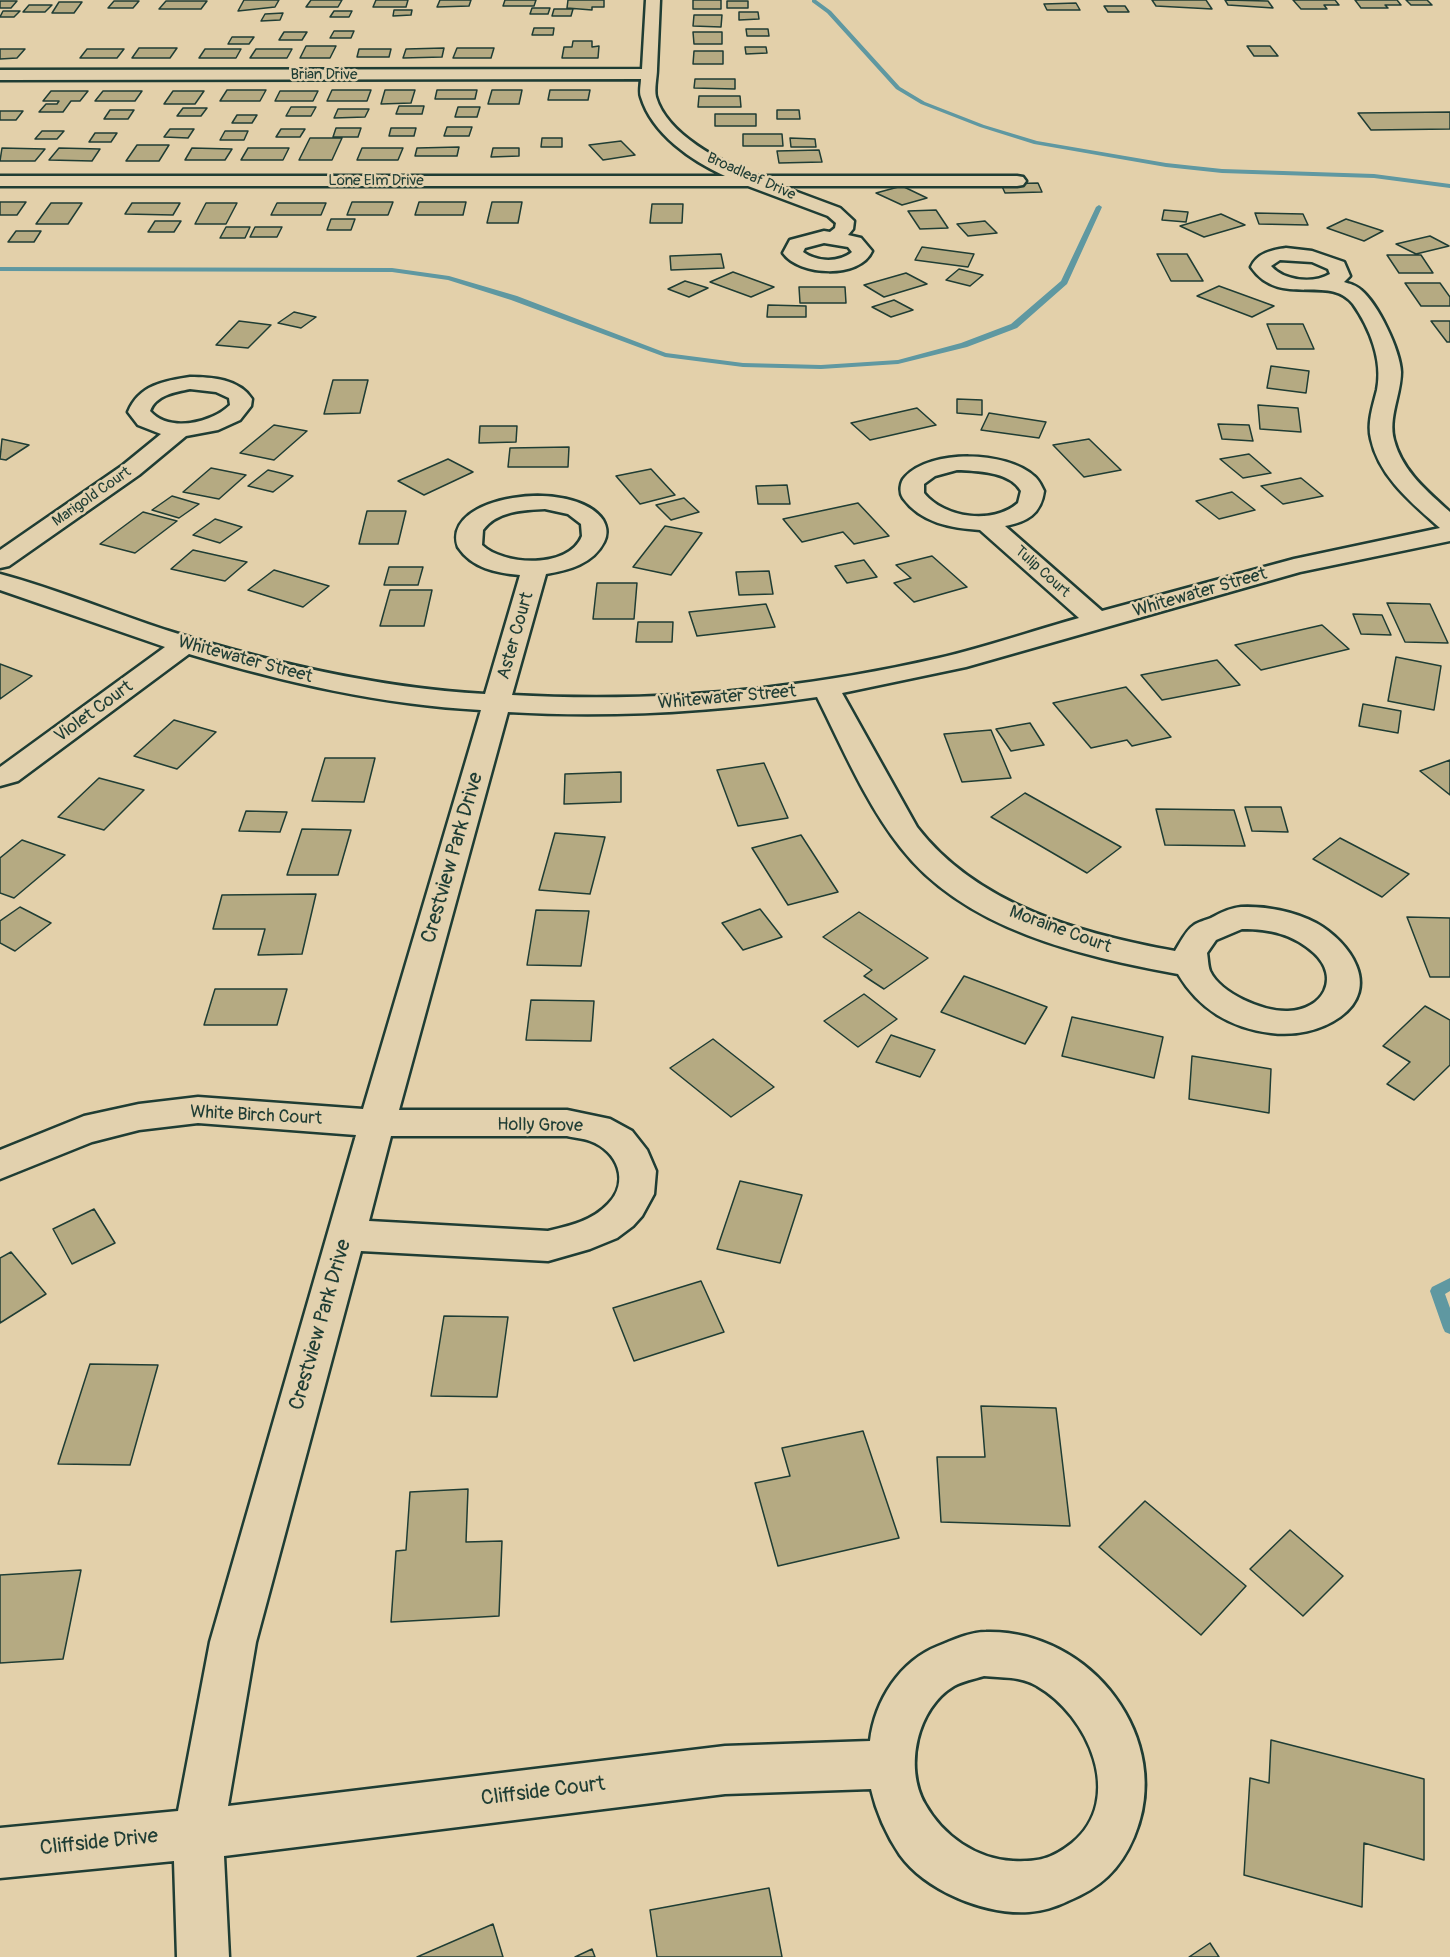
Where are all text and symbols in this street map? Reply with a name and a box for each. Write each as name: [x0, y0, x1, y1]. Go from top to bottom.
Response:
street label: Brian Drive: [291, 66, 357, 84]
street label: Broadleaf Drive: [704, 149, 798, 205]
street label: Lone Elm Drive: [328, 172, 424, 190]
street label: Marigold Court: [49, 463, 135, 531]
street label: Tulip Court: [1011, 542, 1073, 602]
street label: Whitewater Street: [1130, 564, 1270, 622]
street label: Aster Court: [493, 590, 539, 682]
street label: Whitewater Street: [175, 632, 315, 688]
street label: Violet Court: [51, 676, 137, 748]
street label: Whitewater Street: [657, 681, 797, 715]
street label: Crestview Park Drive: [417, 770, 489, 946]
street label: Moraine Court: [1006, 902, 1114, 958]
street label: White Birch Court: [190, 1102, 322, 1130]
street label: Holly Grove: [497, 1114, 583, 1138]
street label: Crestview Park Drive: [285, 1237, 357, 1413]
street label: Cliffside Court: [480, 1772, 606, 1812]
street label: Cliffside Drive: [39, 1824, 159, 1862]

